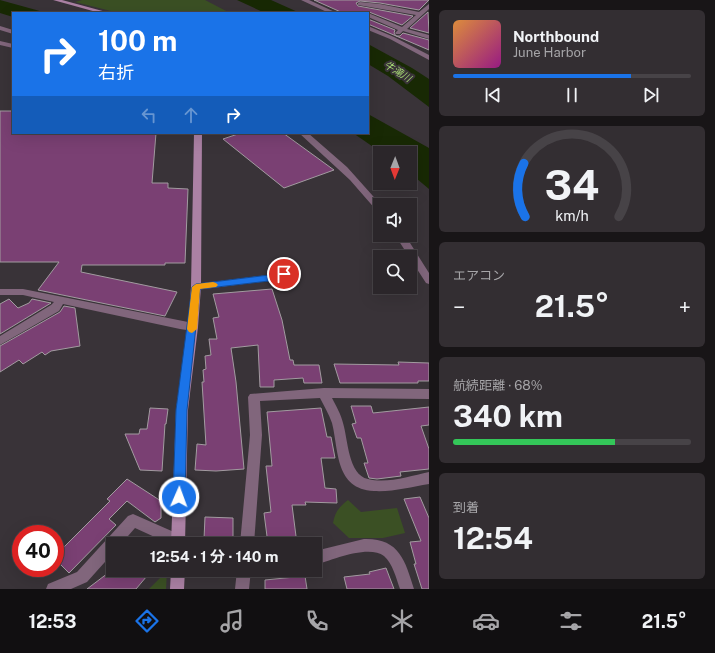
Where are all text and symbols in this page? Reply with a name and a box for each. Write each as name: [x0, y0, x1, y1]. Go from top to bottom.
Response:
text: 100 m: [98, 24, 177, 57]
icon: right: [32, 28, 84, 80]
text: Northbound: [513, 28, 599, 45]
text: June Harbor: [513, 45, 586, 60]
water label: 牛滝川: [382, 58, 415, 85]
text: 右折: [98, 62, 134, 83]
icon: previous: [482, 84, 504, 106]
icon: pause: [561, 84, 583, 106]
icon: next: [640, 84, 662, 106]
icon: left: [138, 104, 160, 126]
icon: ahead: [180, 104, 202, 126]
icon: right: [222, 104, 244, 126]
north arrow: [373, 146, 417, 190]
map controls: [373, 146, 417, 294]
text: 34: [545, 159, 599, 208]
button: sound: [373, 198, 417, 242]
text: km/h: [555, 206, 589, 223]
button: search: [373, 250, 417, 294]
pin: [267, 257, 301, 291]
icon: arrive: [273, 263, 295, 285]
text: エアコン: [453, 268, 505, 283]
text: 21.5°: [535, 288, 609, 324]
text: −: [453, 294, 465, 320]
text: +: [679, 294, 691, 320]
text: 航続距離 · 68%: [453, 378, 542, 393]
text: 340 km: [453, 398, 563, 434]
position arrow: [158, 476, 200, 518]
text: 到着: [453, 500, 479, 515]
text: 12:54: [453, 520, 533, 556]
speed limit sign: 40: [12, 525, 64, 577]
text: 12:54 · 1 分 · 140 m: [150, 548, 278, 565]
icon: directions: [133, 607, 161, 635]
icon: music: [218, 607, 246, 635]
icon: phone: [303, 607, 331, 635]
icon: climate: [388, 607, 416, 635]
icon: car: [472, 607, 500, 635]
icon: filters: [557, 607, 585, 635]
text: 12:53: [28, 611, 76, 632]
text: 21.5°: [642, 611, 687, 632]

